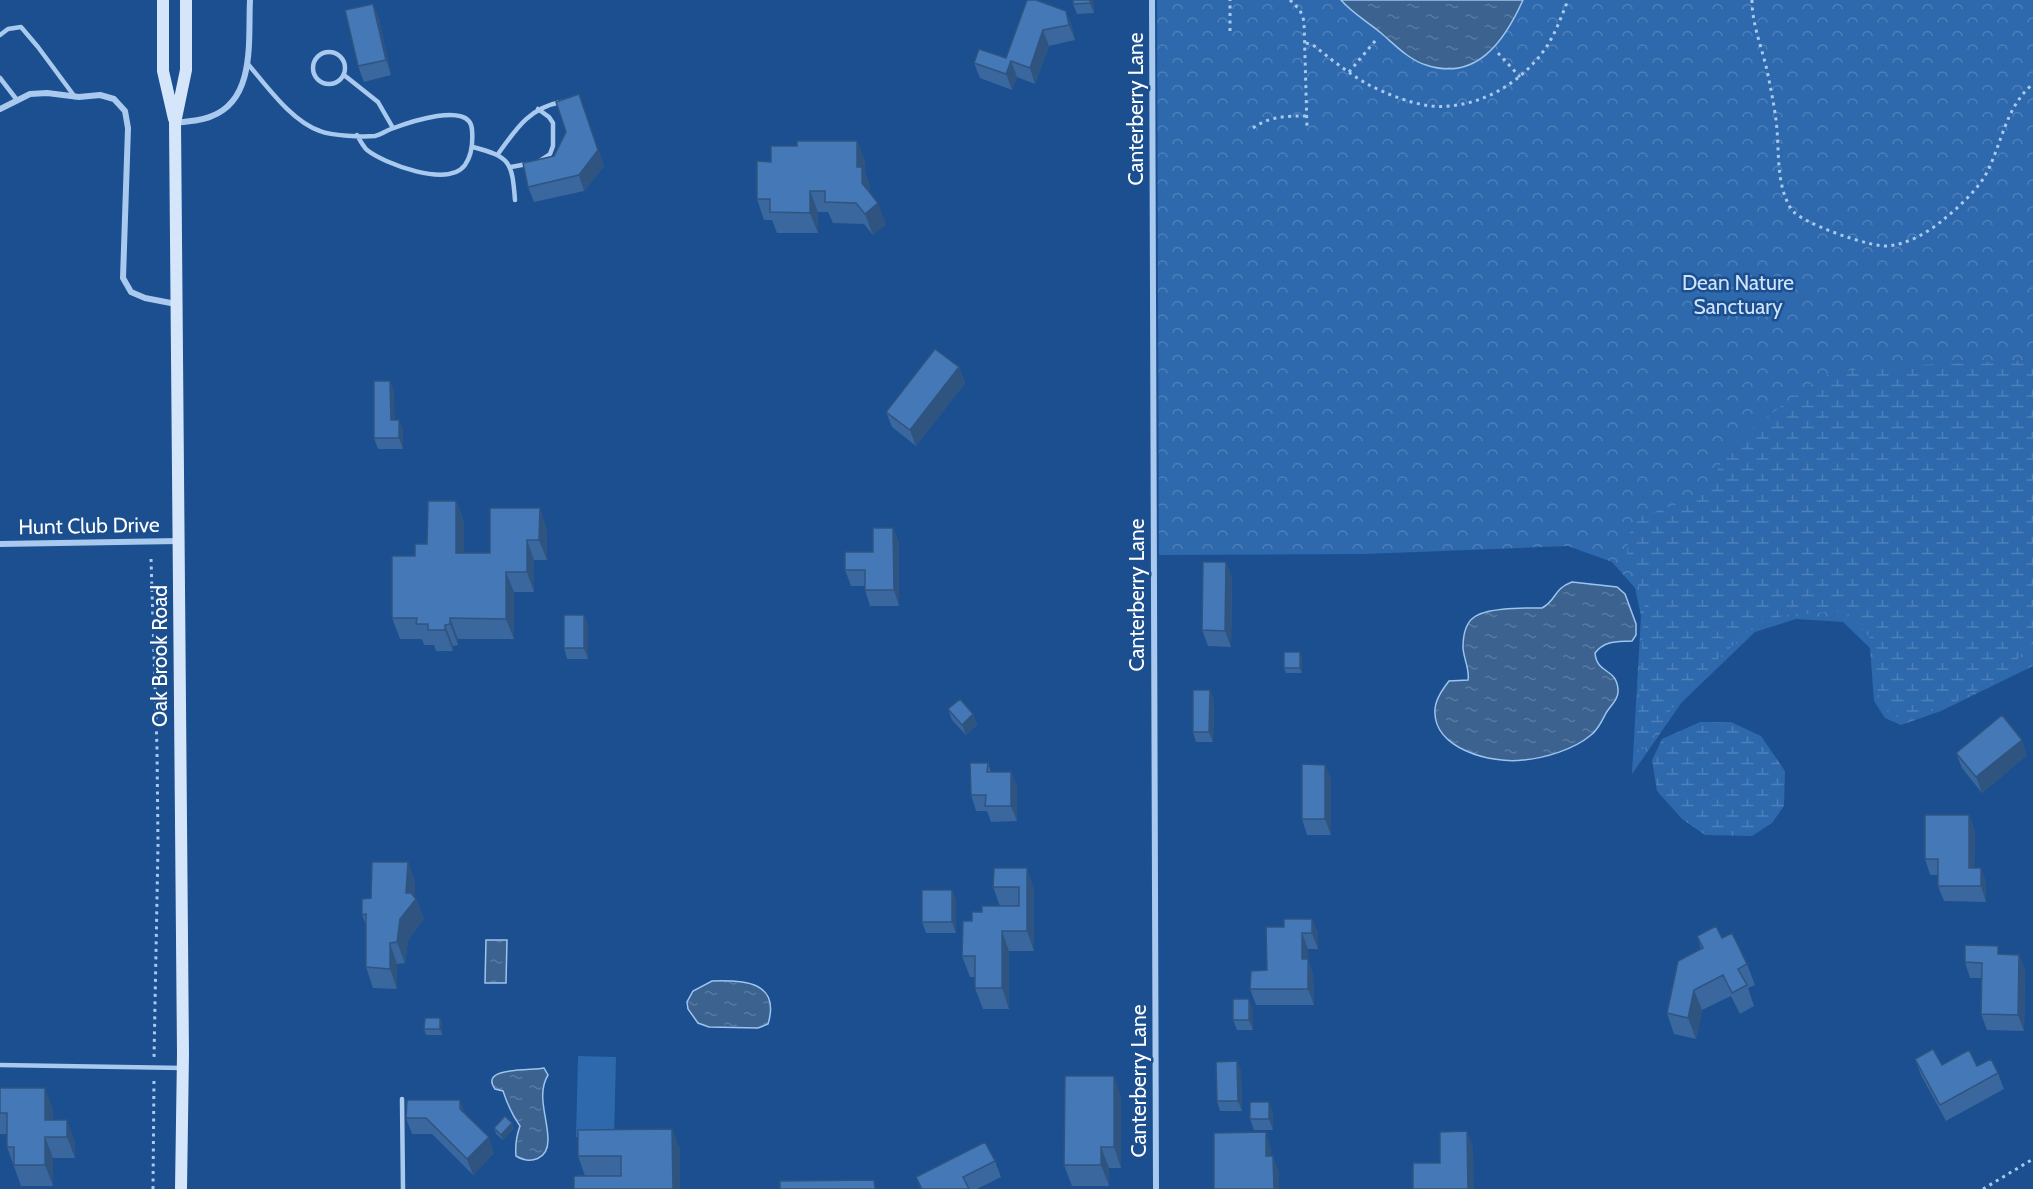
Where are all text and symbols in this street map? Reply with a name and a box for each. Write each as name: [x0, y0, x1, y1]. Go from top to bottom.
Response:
street label: Canterberry Lane: [1123, 32, 1148, 186]
park label: Dean Nature Sanctuary: [1682, 270, 1794, 319]
street label: Hunt Club Drive: [18, 512, 160, 539]
street label: Canterberry Lane: [1124, 518, 1149, 672]
street label: Oak Brook Road: [147, 585, 172, 727]
street label: Canterberry Lane: [1126, 1004, 1151, 1158]

